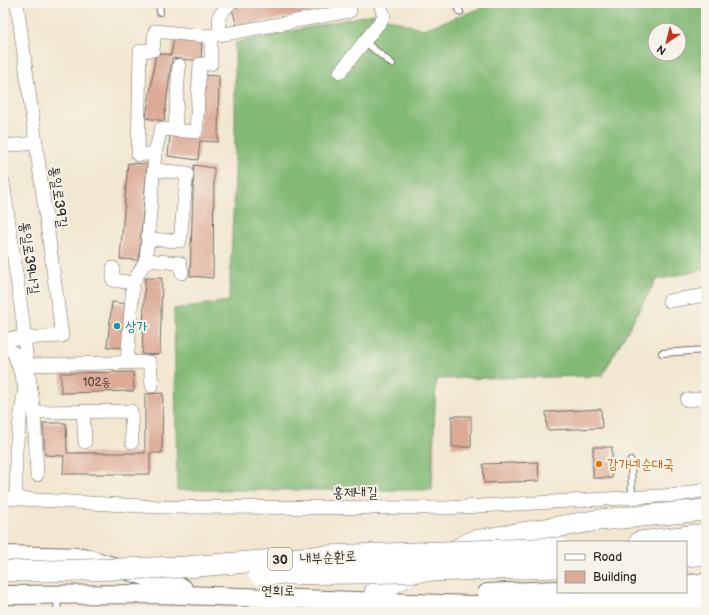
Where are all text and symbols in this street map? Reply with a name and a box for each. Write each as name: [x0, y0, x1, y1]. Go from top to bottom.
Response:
north arrow: [647, 22, 687, 62]
text: N: [654, 42, 669, 57]
street label: 통일로39길: [46, 165, 71, 230]
street label: 통일로39나길: [16, 221, 43, 296]
place label: 상가: [125, 318, 148, 335]
marker: 상가: [112, 321, 122, 331]
house number: 102동: [83, 375, 111, 390]
place label: 강가네순대국: [607, 456, 675, 473]
marker: 강가네순대국: [594, 459, 604, 469]
street label: 홍제내길: [332, 484, 378, 501]
legend: [557, 541, 687, 593]
road number: 30: [268, 548, 292, 570]
street label: 내부순환로: [299, 548, 357, 567]
text: Road: [593, 550, 622, 565]
text: Building: [593, 570, 637, 585]
street label: 연희로: [261, 582, 295, 599]

